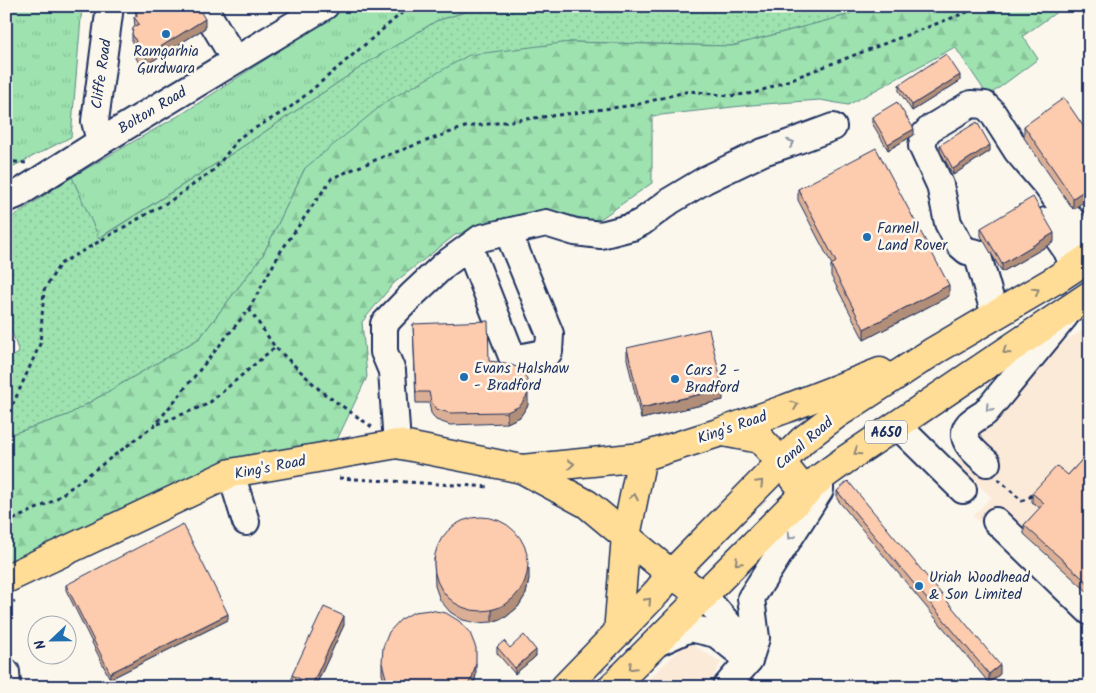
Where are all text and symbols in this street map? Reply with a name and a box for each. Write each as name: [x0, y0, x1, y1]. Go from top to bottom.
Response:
marker: Ramgarhia Gurdwara: [160, 28, 172, 40]
street label: Cliffe Road: [85, 37, 119, 111]
place label: Ramgarhia Gurdwara: [133, 40, 199, 81]
street label: Bolton Road: [113, 81, 192, 141]
one-way arrow: [786, 139, 794, 149]
place label: Farnell Land Rover: [877, 217, 948, 258]
marker: Farnell Land Rover: [861, 231, 873, 243]
one-way arrow: [1031, 287, 1040, 297]
one-way arrow: [1002, 345, 1011, 354]
place label: Evans Halshaw - Bradford: [474, 357, 570, 398]
place label: Cars 2 - Bradford: [685, 359, 740, 400]
marker: Evans Halshaw - Bradford: [458, 371, 470, 383]
marker: Cars 2 - Bradford: [669, 373, 681, 385]
one-way arrow: [790, 401, 798, 411]
one-way arrow: [985, 403, 994, 412]
street label: King's Road: [694, 405, 771, 451]
street label: Canal Road: [770, 411, 840, 476]
road number: A650: [865, 421, 907, 444]
one-way arrow: [853, 446, 862, 455]
street label: King's Road: [232, 449, 308, 487]
one-way arrow: [567, 459, 575, 470]
one-way arrow: [754, 480, 763, 489]
one-way arrow: [628, 492, 638, 501]
one-way arrow: [788, 530, 797, 540]
one-way arrow: [734, 556, 743, 565]
place label: Uriah Woodhead & Son Limited: [929, 566, 1030, 607]
marker: Uriah Woodhead & Son Limited: [913, 580, 925, 592]
one-way arrow: [642, 598, 651, 607]
north arrow: [28, 616, 78, 666]
text: N: [29, 636, 53, 653]
one-way arrow: [629, 661, 638, 670]

